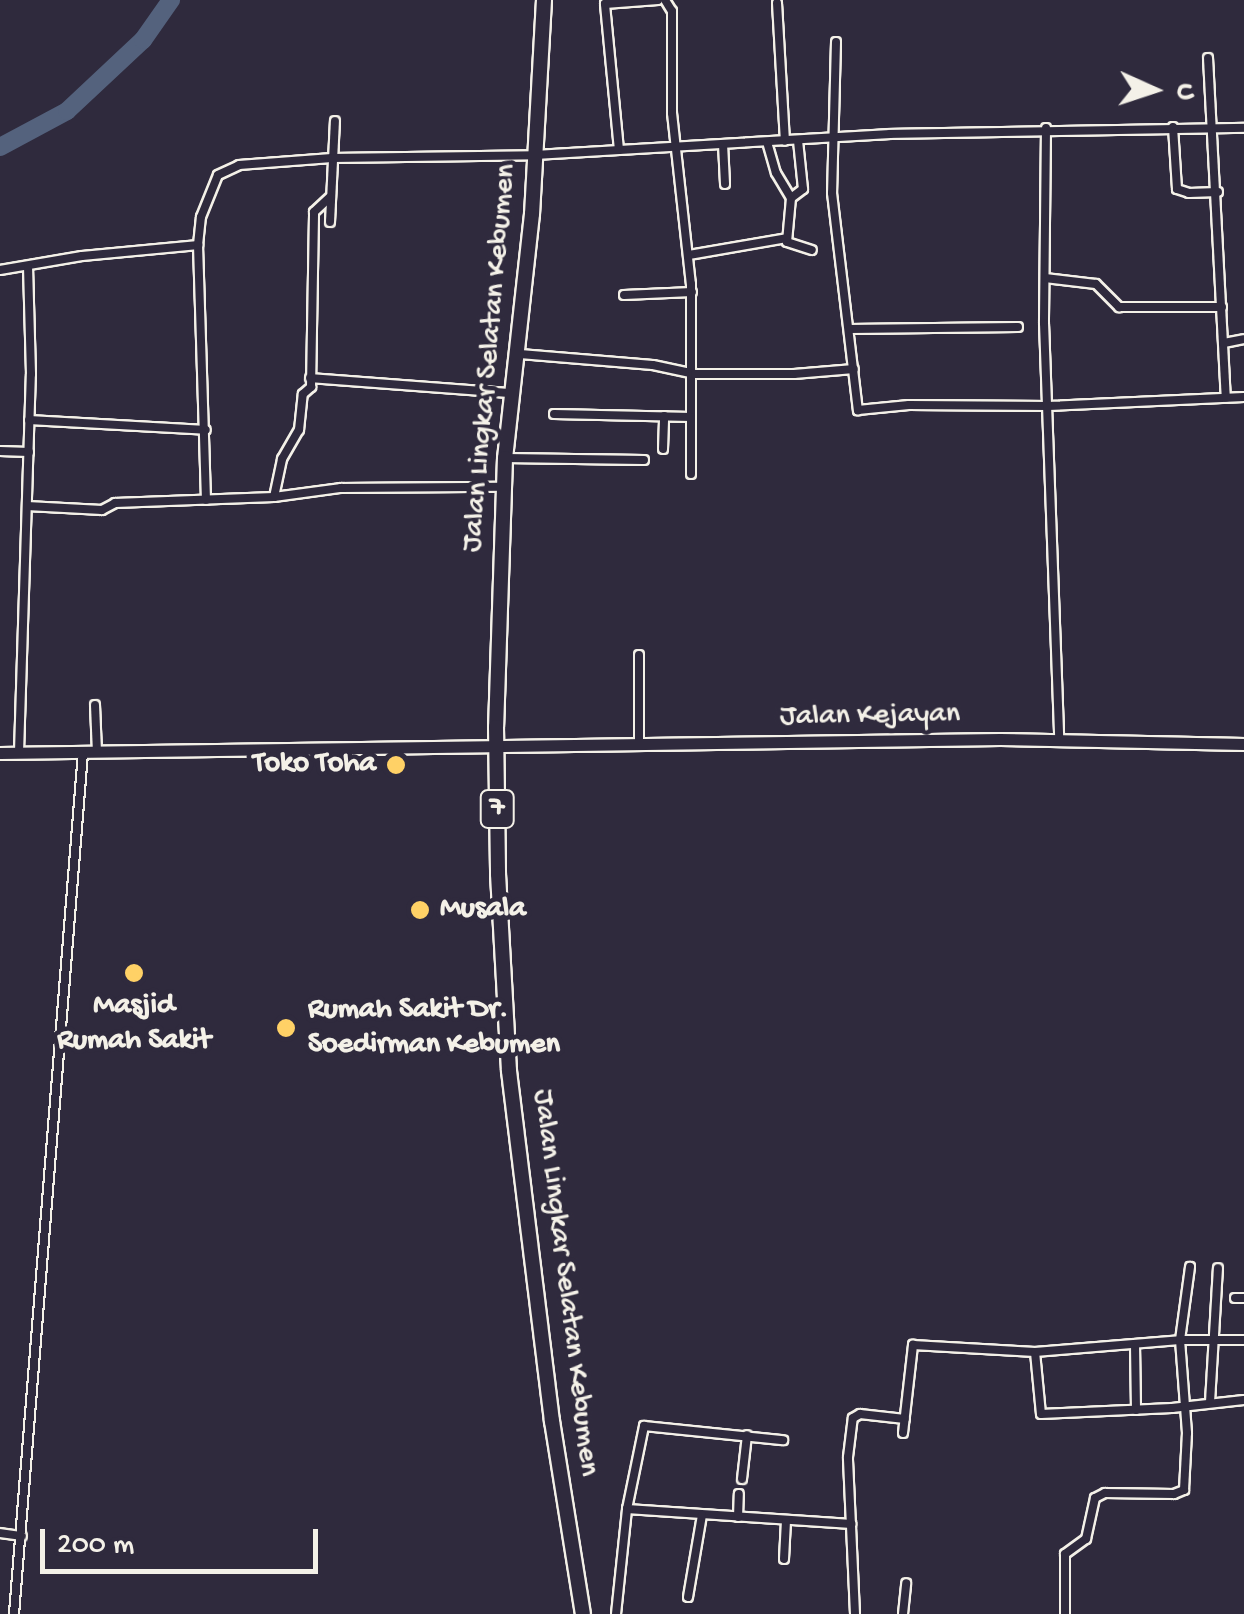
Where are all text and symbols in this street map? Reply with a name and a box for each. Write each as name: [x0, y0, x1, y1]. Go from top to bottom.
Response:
north arrow: [1104, 40, 1204, 140]
text: U: [1168, 83, 1201, 101]
street label: Jalan Lingkar Selatan Kebumen: [456, 162, 526, 554]
street label: Jalan Kejayan: [780, 697, 960, 737]
place label: Toko Toha: [253, 747, 376, 783]
marker: Toko Toha: [385, 754, 407, 776]
road number: 7: [480, 786, 514, 832]
place label: Musala: [440, 892, 526, 928]
marker: Musala: [409, 899, 431, 921]
marker: Masjid Rumah Sakit: [123, 962, 145, 984]
place label: Masjid Rumah Sakit: [57, 989, 211, 1060]
place label: Rumah Sakit Dr. Soedirman Kebumen: [308, 993, 560, 1064]
marker: Rumah Sakit Dr. Soedirman Kebumen: [273, 1015, 299, 1041]
street label: Jalan Lingkar Selatan Kebumen: [522, 1087, 606, 1479]
scale bar: [45, 1509, 322, 1571]
text: 200 m: [57, 1529, 134, 1564]

